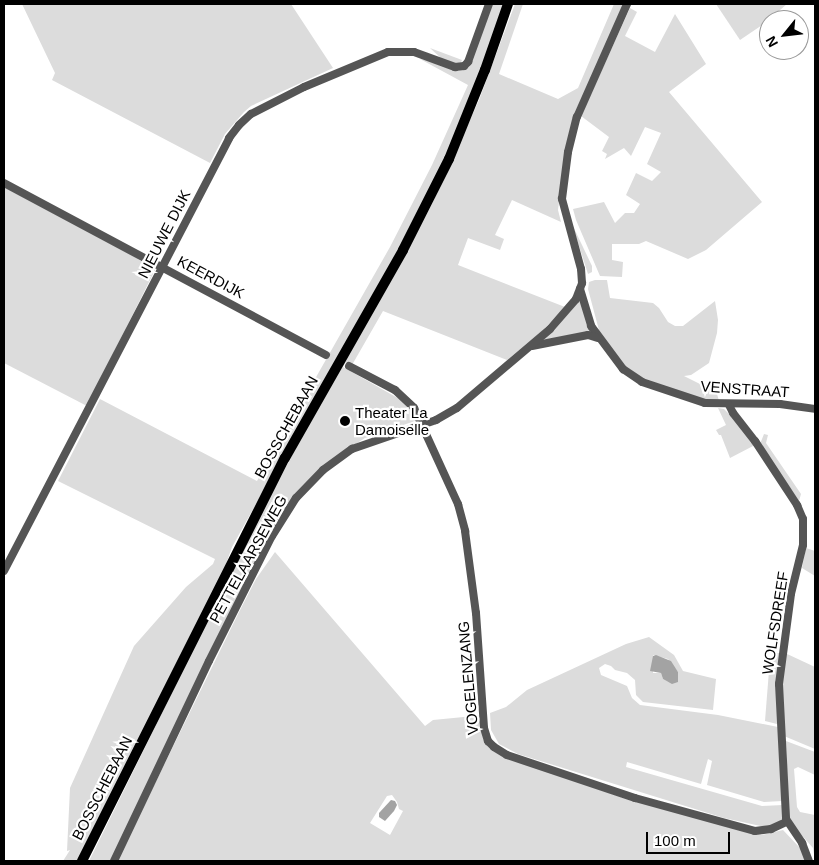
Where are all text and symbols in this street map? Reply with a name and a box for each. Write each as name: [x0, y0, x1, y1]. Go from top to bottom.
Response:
north arrow: [759, 10, 809, 60]
text: N: [762, 33, 781, 50]
street label: NIEUWE DIJK: [134, 187, 194, 281]
street label: KEERDIJK: [174, 252, 248, 302]
street label: BOSSCHEBAAN: [250, 373, 322, 481]
street label: VENSTRAAT: [700, 377, 790, 401]
place label: Theater La Damoiselle: [355, 403, 429, 438]
marker: Theater La Damoiselle: [339, 415, 351, 427]
street label: PETTELAARSEWEG: [205, 492, 291, 626]
street label: WOLFSDREEF: [758, 570, 792, 676]
street label: VOGELENZANG: [454, 620, 482, 736]
street label: BOSSCHEBAAN: [68, 733, 136, 843]
scale bar: [649, 822, 733, 854]
text: 100 m: [654, 832, 696, 849]

